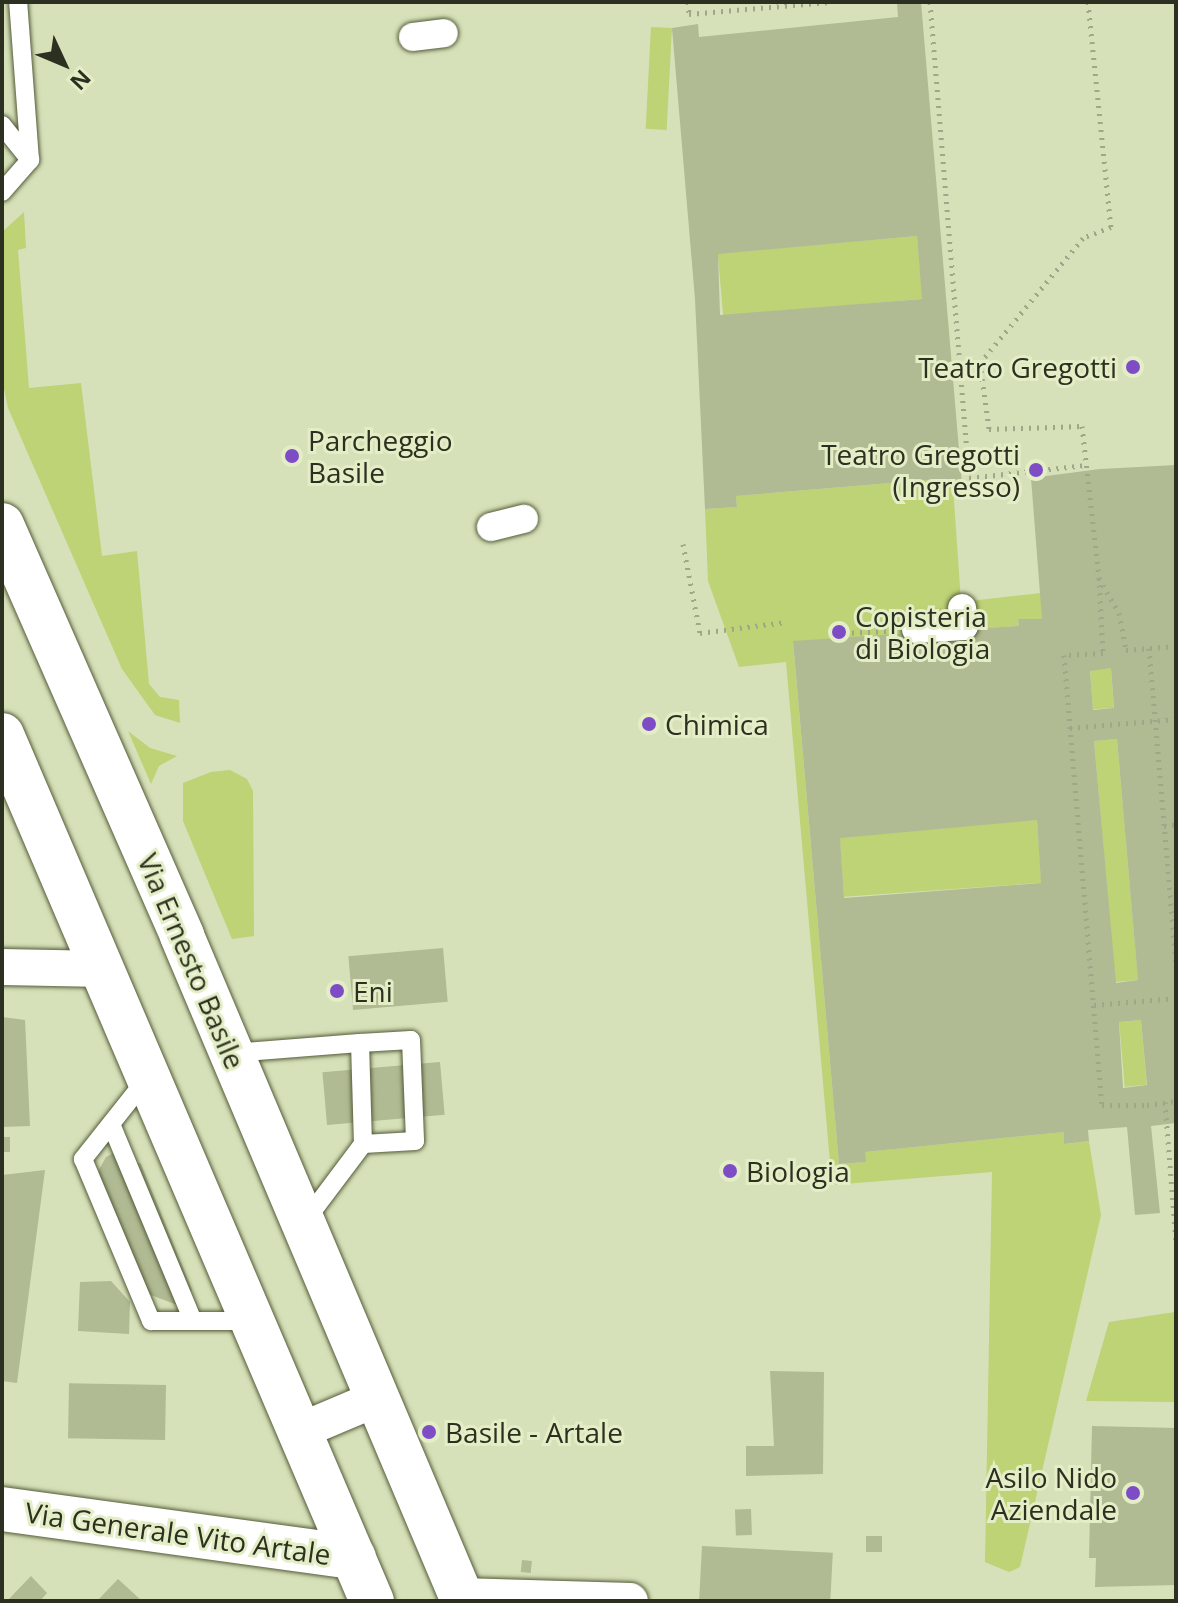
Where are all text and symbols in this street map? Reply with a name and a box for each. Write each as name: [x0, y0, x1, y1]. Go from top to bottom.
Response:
north arrow: [24, 24, 104, 104]
text: N: [64, 64, 98, 98]
place label: Teatro Gregotti: [918, 350, 1117, 384]
marker: Teatro Gregotti: [1124, 358, 1142, 376]
place label: Parcheggio Basile: [308, 423, 452, 489]
place label: Teatro Gregotti (Ingresso): [821, 437, 1020, 503]
marker: Parcheggio Basile: [283, 447, 301, 465]
marker: Teatro Gregotti (Ingresso): [1027, 461, 1045, 479]
place label: Copisteria di Biologia: [855, 599, 990, 665]
marker: Copisteria di Biologia: [830, 623, 848, 641]
place label: Chimica: [665, 707, 769, 741]
marker: Chimica: [640, 715, 658, 733]
street label: Via Ernesto Basile: [131, 848, 253, 1074]
place label: Eni: [353, 974, 393, 1008]
marker: Eni: [328, 982, 346, 1000]
place label: Biologia: [746, 1154, 850, 1188]
marker: Biologia: [721, 1162, 739, 1180]
place label: Basile - Artale: [445, 1415, 623, 1449]
marker: Basile - Artale: [420, 1423, 438, 1441]
place label: Asilo Nido Aziendale: [986, 1460, 1117, 1526]
marker: Asilo Nido Aziendale: [1124, 1484, 1142, 1502]
street label: Via Generale Vito Artale: [23, 1495, 333, 1571]

